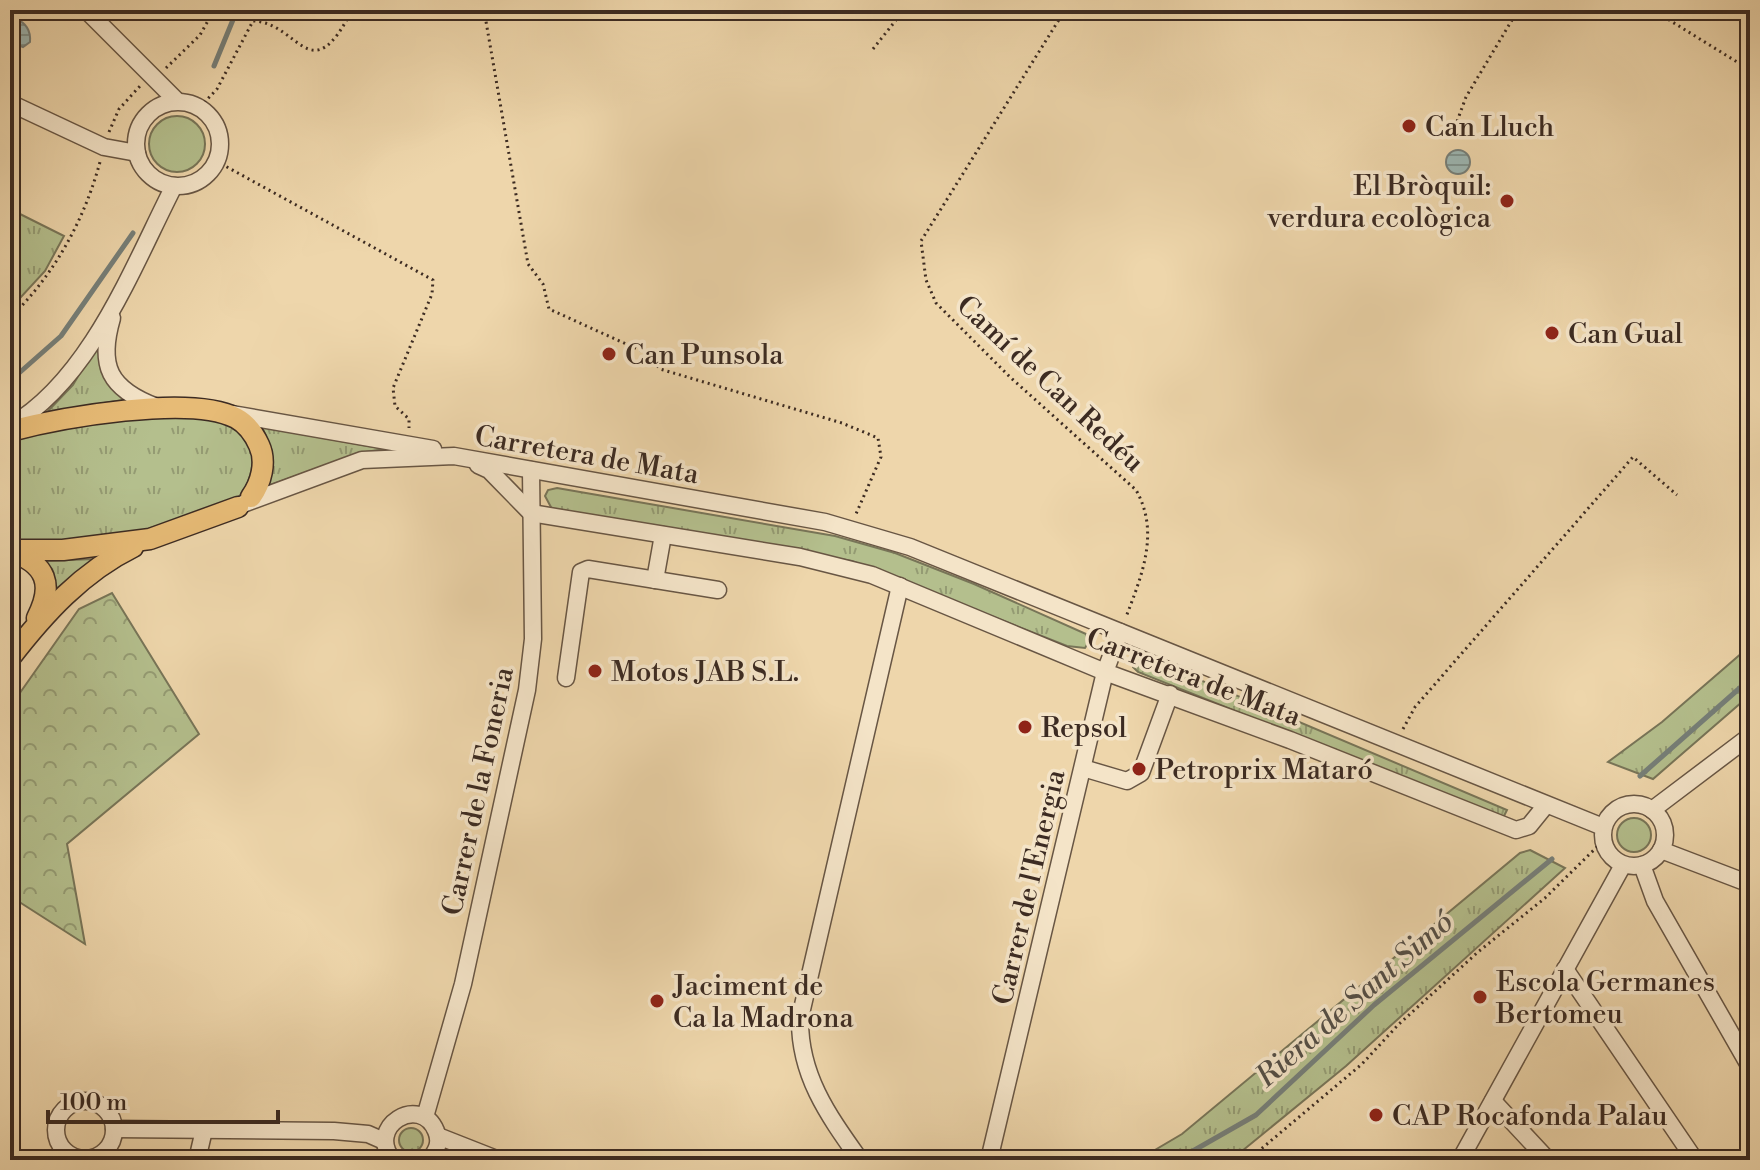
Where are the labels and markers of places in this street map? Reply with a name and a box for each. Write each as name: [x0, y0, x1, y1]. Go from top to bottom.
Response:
place label: Can Lluch: [1425, 110, 1555, 145]
marker: Can Lluch: [1400, 117, 1418, 135]
place label: El Bròquil: verdura ecològica: [1267, 169, 1492, 236]
marker: El Bròquil: verdura ecològica: [1498, 192, 1516, 210]
place label: Can Gual: [1568, 317, 1683, 352]
marker: Can Gual: [1543, 324, 1561, 342]
place label: Can Punsola: [625, 338, 784, 373]
marker: Can Punsola: [600, 345, 618, 363]
place label: Motos JAB S.L.: [611, 655, 799, 690]
marker: Motos JAB S.L.: [586, 662, 604, 680]
place label: Repsol: [1041, 711, 1127, 746]
marker: Repsol: [1016, 718, 1034, 736]
place label: Petroprix Mataró: [1155, 753, 1373, 788]
marker: Petroprix Mataró: [1130, 760, 1148, 778]
place label: Escola Germanes Bertomeu: [1495, 965, 1715, 1032]
place label: Jaciment de Ca la Madrona: [672, 969, 854, 1036]
marker: Escola Germanes Bertomeu: [1471, 988, 1489, 1006]
marker: Jaciment de Ca la Madrona: [648, 992, 666, 1010]
place label: CAP Rocafonda Palau: [1392, 1099, 1667, 1134]
marker: CAP Rocafonda Palau: [1367, 1106, 1385, 1124]

